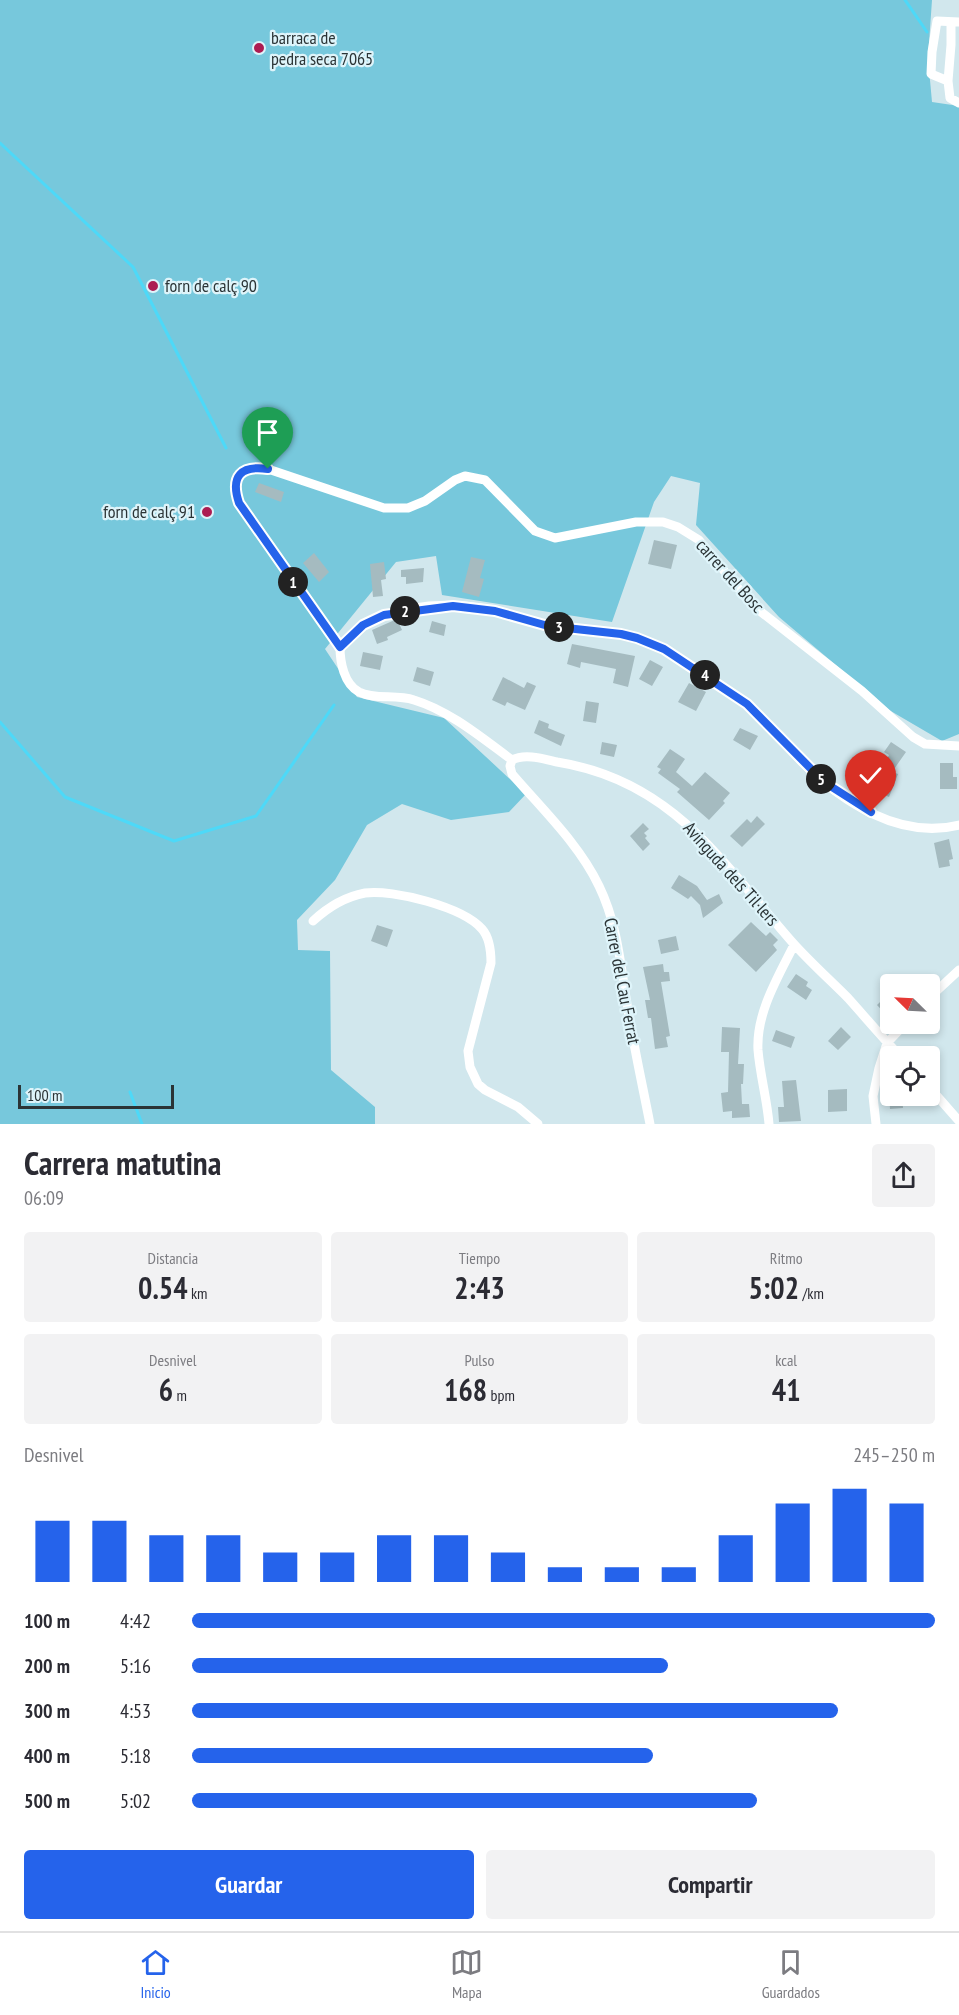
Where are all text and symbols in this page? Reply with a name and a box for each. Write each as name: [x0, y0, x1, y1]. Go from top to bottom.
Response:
place label: barraca de pedra seca 7065: [271, 26, 373, 70]
marker: barraca de pedra seca 7065: [252, 41, 266, 55]
place label: forn de calç 90: [165, 274, 257, 297]
marker: forn de calç 90: [146, 279, 160, 293]
pin: [242, 407, 293, 469]
icon: arrive: [251, 416, 284, 449]
place label: forn de calç 91: [103, 500, 195, 523]
marker: forn de calç 91: [200, 505, 214, 519]
street label: carrer del Bosc: [691, 534, 770, 618]
pin: 1: [278, 567, 308, 597]
text: 1: [289, 572, 297, 592]
pin: 2: [390, 596, 420, 626]
text: 2: [401, 601, 409, 621]
pin: 3: [544, 612, 574, 642]
text: 3: [555, 617, 563, 637]
pin: 4: [690, 660, 720, 690]
text: 4: [701, 665, 709, 685]
pin: [845, 750, 896, 812]
icon: check: [854, 759, 887, 792]
pin: 5: [806, 764, 836, 794]
text: 5: [817, 769, 825, 789]
street label: Avinguda dels Til·lers: [678, 817, 784, 931]
street label: Carrer del Cau Ferrat: [599, 916, 646, 1046]
north arrow: [880, 974, 940, 1034]
map controls: [880, 974, 940, 1106]
button: locate: [880, 1046, 940, 1106]
scale bar: [18, 1082, 174, 1110]
text: 100 m: [27, 1085, 62, 1105]
text: Carrera matutina: [24, 1141, 221, 1184]
button: share: [872, 1144, 935, 1207]
text: 06:09: [24, 1185, 64, 1211]
text: Distancia: [147, 1248, 198, 1268]
text: Tiempo: [459, 1248, 500, 1268]
text: Ritmo: [770, 1248, 803, 1268]
text: 0.54: [138, 1268, 188, 1307]
text: 2:43: [454, 1268, 505, 1307]
text: 5:02: [749, 1268, 799, 1307]
text: km: [188, 1283, 208, 1303]
text: /km: [799, 1283, 824, 1303]
text: Desnivel: [149, 1350, 197, 1370]
text: Pulso: [465, 1350, 494, 1370]
text: kcal: [775, 1350, 797, 1370]
text: 6: [159, 1370, 173, 1409]
text: 168: [444, 1370, 487, 1409]
text: 41: [772, 1370, 801, 1409]
text: m: [173, 1385, 187, 1405]
text: bpm: [487, 1385, 515, 1405]
text: Desnivel: [24, 1442, 83, 1468]
text: 245–250 m: [853, 1442, 935, 1468]
text: 100 m: [24, 1608, 70, 1634]
text: 4:42: [120, 1608, 151, 1634]
text: 200 m: [24, 1653, 70, 1679]
text: 5:16: [120, 1653, 151, 1679]
text: 300 m: [24, 1698, 70, 1724]
text: 4:53: [120, 1698, 151, 1724]
text: 400 m: [24, 1743, 70, 1769]
text: 5:18: [120, 1743, 151, 1769]
text: 500 m: [24, 1788, 70, 1814]
text: 5:02: [120, 1788, 151, 1814]
button: Guardar: [24, 1850, 474, 1919]
button: Compartir: [486, 1850, 935, 1919]
tab: Inicio: [139, 1946, 172, 2002]
tab: Mapa: [450, 1946, 483, 2002]
tab: Guardados: [762, 1946, 820, 2002]

